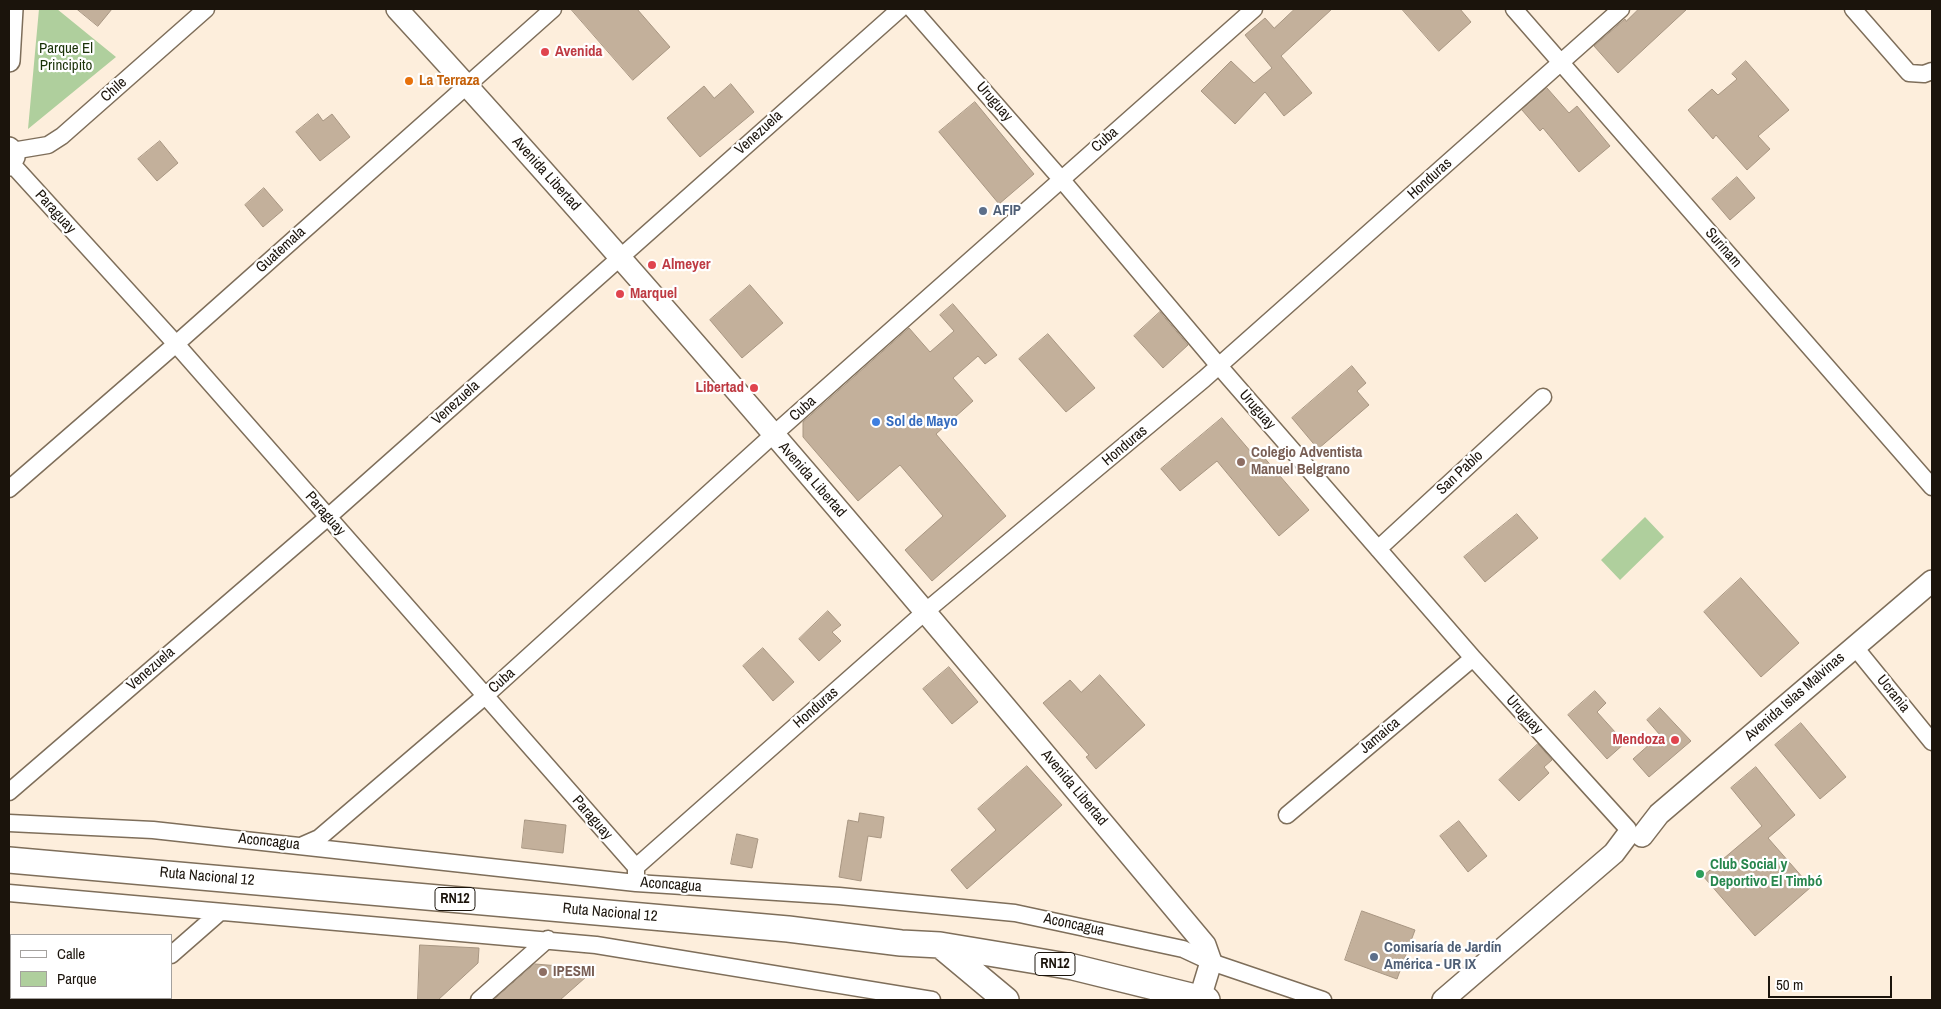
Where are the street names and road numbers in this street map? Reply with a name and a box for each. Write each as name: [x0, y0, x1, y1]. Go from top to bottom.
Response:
street label: Chile: [97, 74, 131, 106]
street label: Uruguay: [972, 79, 1016, 125]
street label: Venezuela: [732, 107, 786, 159]
street label: Cuba: [1088, 124, 1122, 156]
street label: Avenida Libertad: [508, 133, 584, 215]
street label: Honduras: [1404, 154, 1456, 204]
street label: Paraguay: [31, 186, 79, 238]
street label: Guatemala: [253, 223, 309, 277]
street label: Surinam: [1701, 225, 1745, 271]
street label: Venezuela: [429, 377, 483, 429]
street label: Uruguay: [1235, 387, 1279, 433]
street label: Cuba: [786, 392, 820, 426]
street label: Honduras: [1099, 422, 1151, 470]
street label: Avenida Libertad: [775, 439, 849, 521]
street label: San Pablo: [1433, 447, 1487, 499]
street label: Paraguay: [301, 488, 349, 540]
street label: Venezuela: [123, 643, 179, 695]
street label: Avenida Islas Malvinas: [1741, 649, 1849, 745]
street label: Cuba: [485, 664, 519, 698]
street label: Ucrania: [1872, 672, 1914, 716]
street label: Honduras: [790, 684, 842, 732]
street label: Uruguay: [1502, 692, 1546, 738]
street label: Jamaica: [1356, 714, 1404, 758]
street label: Avenida Libertad: [1037, 746, 1111, 830]
street label: Paraguay: [568, 792, 616, 844]
street label: Aconcagua: [237, 830, 301, 854]
street label: Ruta Nacional 12: [159, 864, 255, 890]
street label: Aconcagua: [640, 874, 702, 896]
road number: RN12: [435, 888, 475, 911]
street label: Ruta Nacional 12: [562, 900, 658, 926]
street label: Aconcagua: [1042, 910, 1106, 940]
road number: RN12: [1035, 952, 1075, 976]

